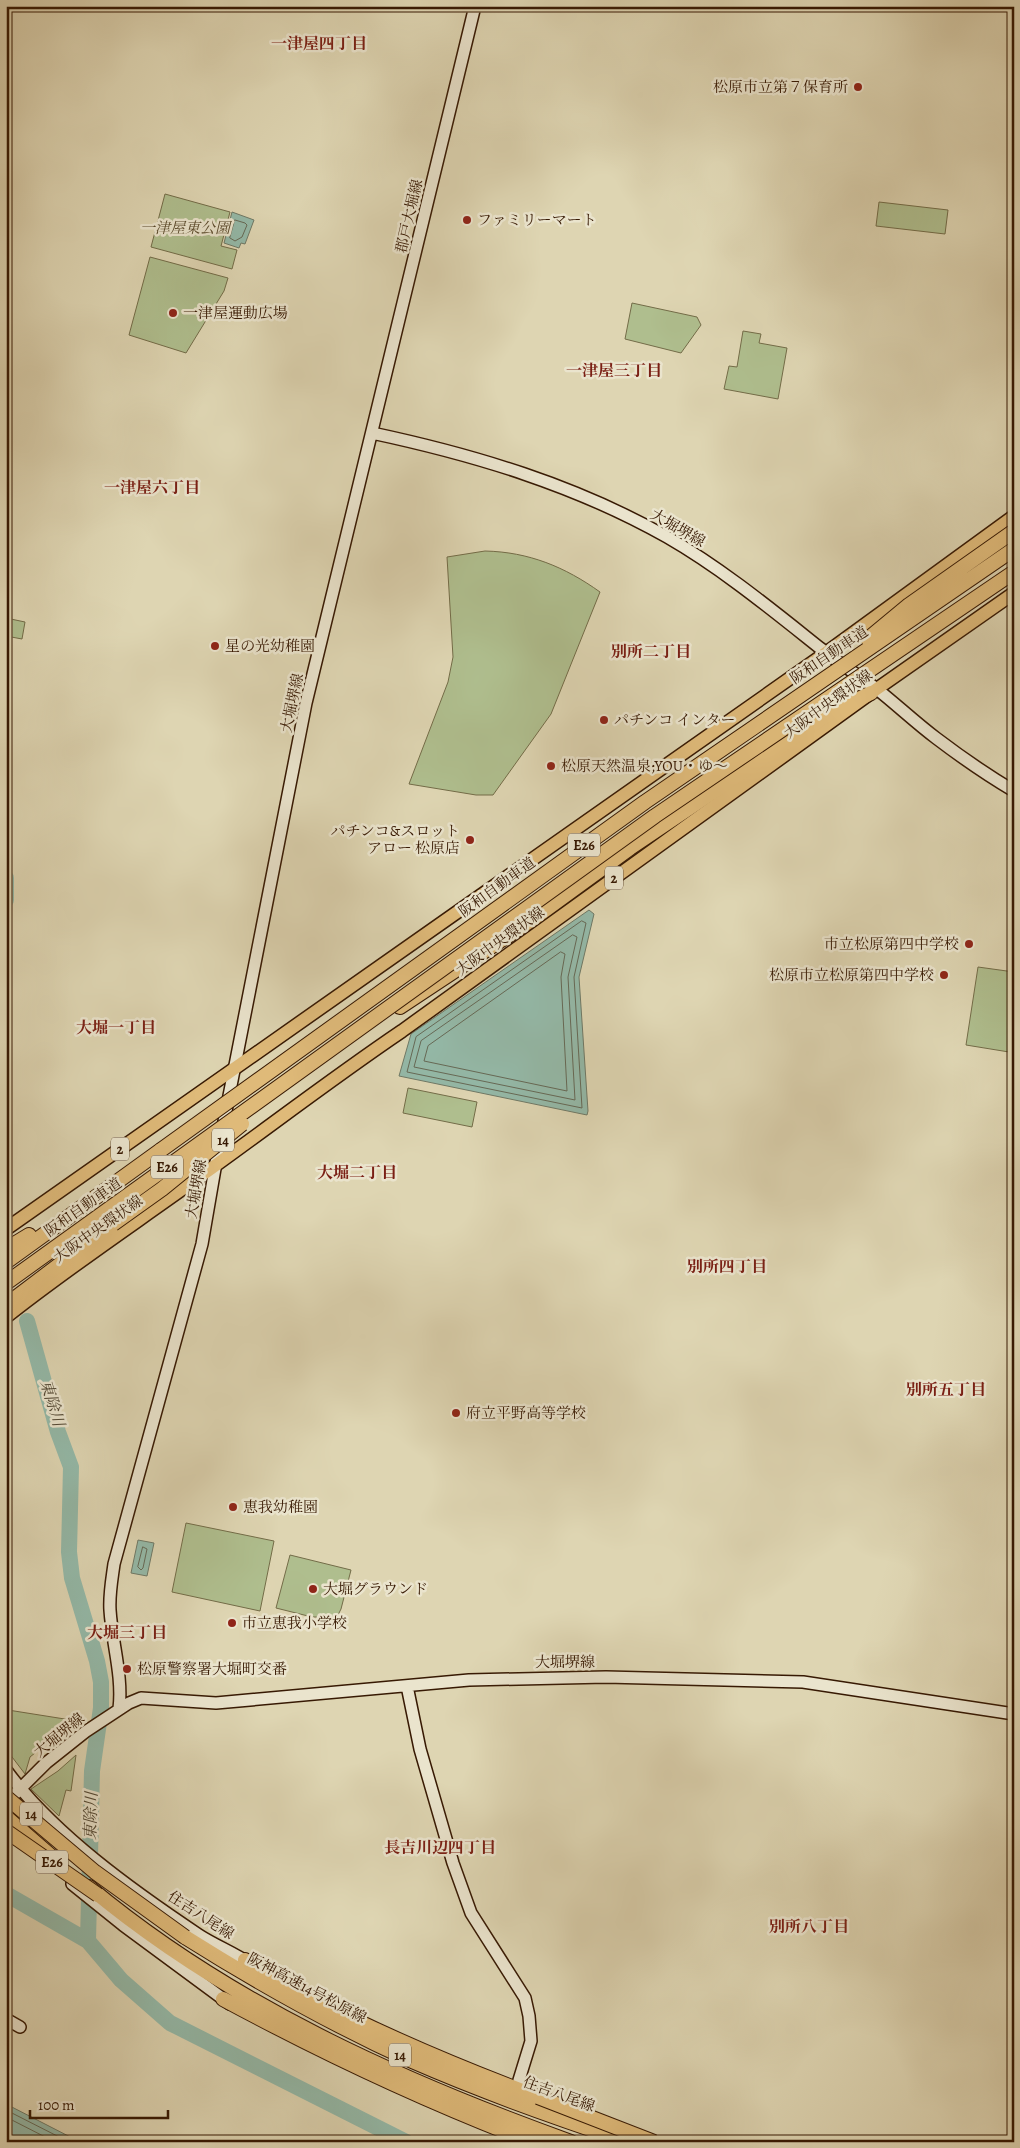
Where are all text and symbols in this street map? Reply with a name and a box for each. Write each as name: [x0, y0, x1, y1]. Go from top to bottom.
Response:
district label: 一津屋四丁目: [271, 33, 367, 55]
place label: 松原市立第７保育所: [713, 77, 848, 97]
marker: 松原市立第７保育所: [852, 81, 864, 93]
street label: 郡戸大堀線: [391, 177, 427, 255]
place label: ファミリーマート: [477, 210, 597, 230]
marker: ファミリーマート: [461, 214, 473, 226]
park label: 一津屋東公園: [140, 218, 233, 238]
place label: 一津屋運動広場: [183, 303, 288, 323]
marker: 一津屋運動広場: [167, 307, 179, 319]
district label: 一津屋三丁目: [566, 360, 662, 382]
district label: 一津屋六丁目: [104, 477, 200, 499]
street label: 大堀堺線: [647, 504, 709, 552]
street label: 阪和自動車道: [786, 622, 872, 688]
place label: 星の光幼稚園: [225, 636, 315, 656]
marker: 星の光幼稚園: [209, 640, 221, 652]
district label: 別所二丁目: [611, 641, 691, 663]
street label: 大阪中央環状線: [780, 665, 876, 743]
street label: 大堀堺線: [276, 672, 308, 734]
place label: パチンコ インター: [614, 710, 736, 730]
marker: パチンコ インター: [598, 714, 610, 726]
place label: 松原天然温泉;YOU・ゆ〜: [561, 756, 728, 776]
marker: 松原天然温泉;YOU・ゆ〜: [545, 760, 557, 772]
place label: パチンコ&スロット アロー 松原店: [331, 821, 460, 858]
marker: パチンコ&スロット アロー 松原店: [464, 834, 476, 846]
road number: E26: [568, 834, 600, 856]
street label: 阪和自動車道: [455, 852, 539, 922]
road number: 2: [605, 866, 623, 890]
street label: 大阪中央環状線: [452, 902, 548, 980]
place label: 市立松原第四中学校: [824, 934, 959, 954]
marker: 市立松原第四中学校: [963, 938, 975, 950]
place label: 松原市立松原第四中学校: [769, 965, 934, 985]
marker: 松原市立松原第四中学校: [938, 969, 950, 981]
district label: 大堀一丁目: [76, 1017, 156, 1039]
road number: 14: [212, 1128, 234, 1152]
road number: 2: [111, 1138, 129, 1160]
road number: E26: [151, 1156, 183, 1178]
street label: 大堀堺線: [181, 1158, 211, 1220]
district label: 大堀二丁目: [317, 1162, 397, 1184]
street label: 阪和自動車道: [40, 1173, 126, 1241]
street label: 大阪中央環状線: [49, 1191, 147, 1267]
district label: 別所四丁目: [687, 1256, 767, 1278]
water label: 東除川: [34, 1377, 70, 1431]
district label: 別所五丁目: [906, 1379, 986, 1401]
place label: 府立平野高等学校: [466, 1403, 586, 1423]
marker: 府立平野高等学校: [450, 1407, 462, 1419]
place label: 恵我幼稚園: [243, 1497, 318, 1517]
marker: 恵我幼稚園: [227, 1501, 239, 1513]
place label: 大堀グラウンド: [323, 1579, 428, 1599]
marker: 大堀グラウンド: [307, 1583, 319, 1595]
place label: 市立恵我小学校: [242, 1613, 347, 1633]
marker: 市立恵我小学校: [226, 1617, 238, 1629]
district label: 大堀三丁目: [87, 1622, 167, 1644]
street label: 大堀堺線: [535, 1652, 595, 1672]
place label: 松原警察署大堀町交番: [137, 1659, 287, 1679]
marker: 松原警察署大堀町交番: [121, 1663, 133, 1675]
street label: 大堀堺線: [29, 1708, 89, 1762]
water label: 東除川: [79, 1790, 103, 1840]
road number: 14: [20, 1802, 42, 1826]
district label: 長吉川辺四丁目: [384, 1837, 496, 1859]
road number: E26: [36, 1850, 68, 1874]
street label: 住吉八尾線: [164, 1886, 238, 1944]
district label: 別所八丁目: [769, 1916, 849, 1938]
street label: 阪神高速14号松原線: [244, 1948, 370, 2028]
road number: 14: [389, 2044, 411, 2066]
street label: 住吉八尾線: [520, 2072, 598, 2116]
scale bar: [30, 2088, 168, 2120]
text: 100 m: [38, 2095, 75, 2115]

